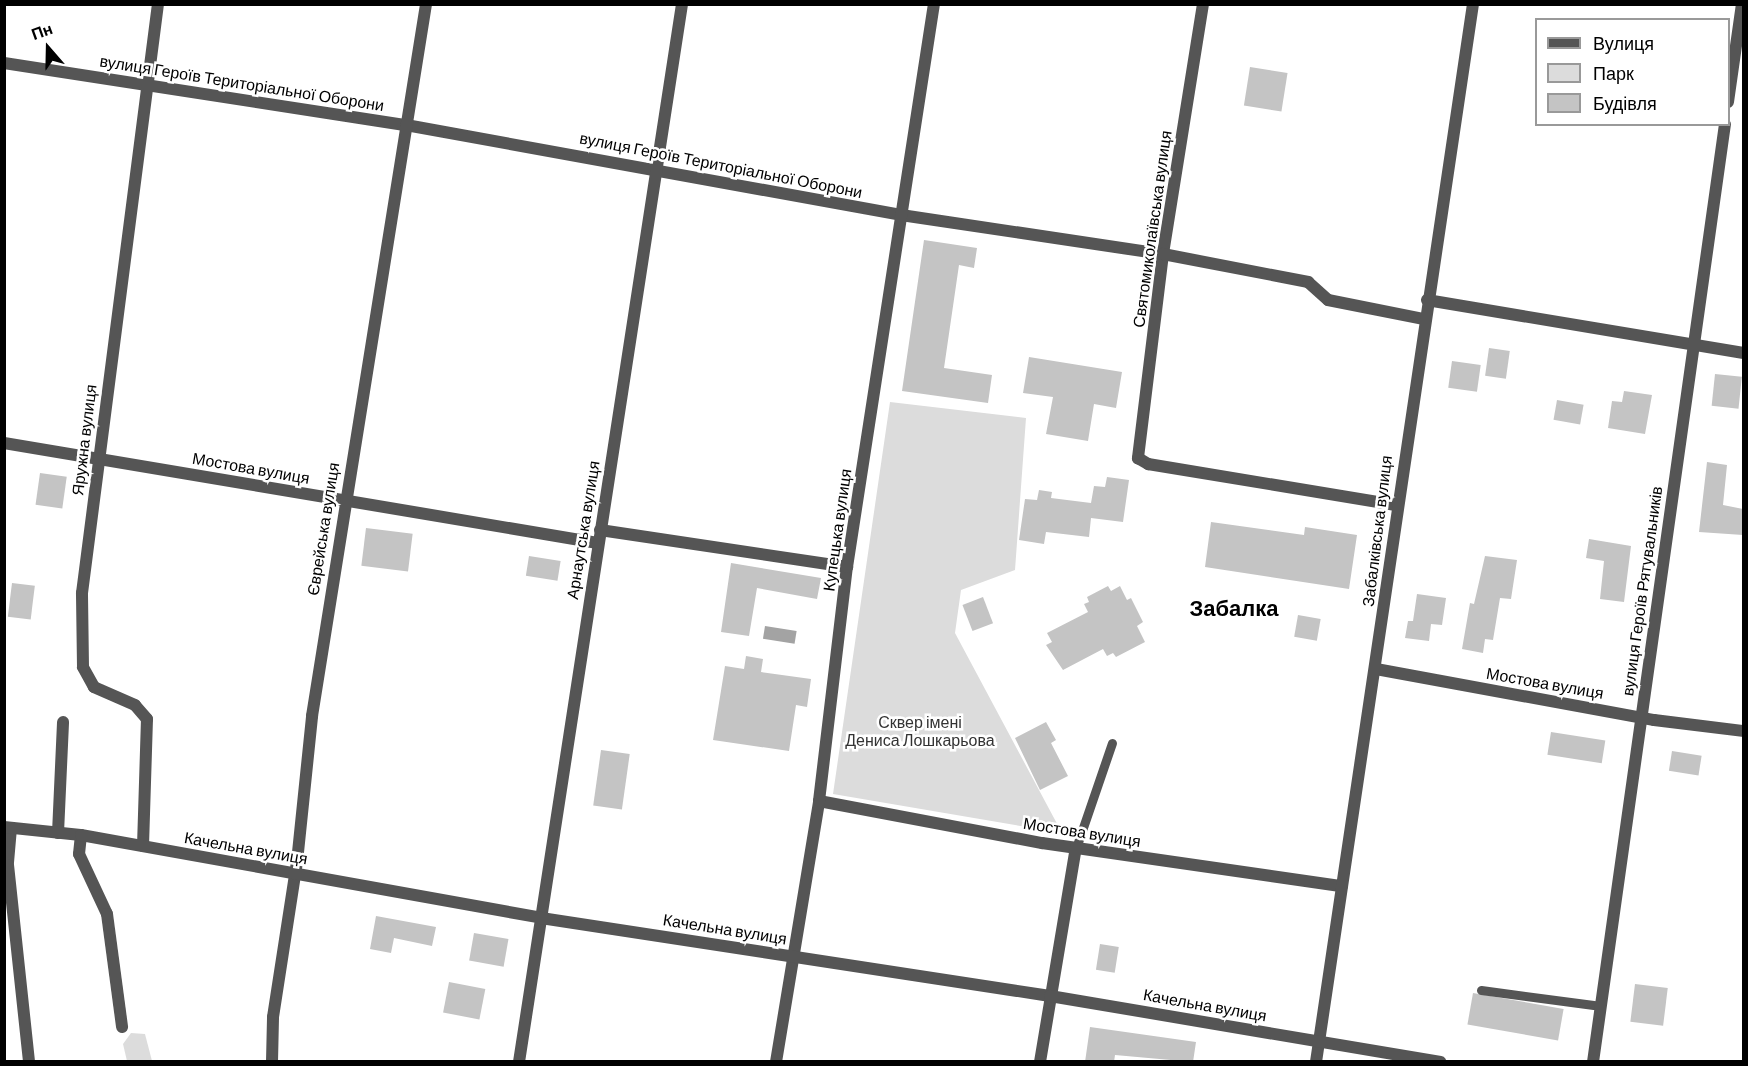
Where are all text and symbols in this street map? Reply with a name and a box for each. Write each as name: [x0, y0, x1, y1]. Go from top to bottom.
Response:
north arrow: [18, 18, 78, 78]
text: Пн: [28, 18, 55, 43]
legend: [1535, 18, 1730, 126]
text: Вулиця: [1593, 32, 1654, 54]
street label: вулиця Героїв Територіальної Оборони: [98, 51, 386, 115]
text: Парк: [1593, 62, 1634, 84]
text: Будівля: [1593, 92, 1657, 114]
street label: вулиця Героїв Територіальної Оборони: [578, 128, 864, 202]
street label: Святомиколаївська вулиця: [1129, 129, 1175, 329]
street label: Яружна вулиця: [68, 383, 100, 497]
street label: Мостова вулиця: [191, 448, 311, 488]
street label: Забалківська вулиця: [1358, 454, 1396, 608]
street label: Арнаутська вулиця: [563, 459, 603, 601]
street label: Єврейська вулиця: [303, 461, 343, 597]
street label: Купецька вулиця: [819, 467, 855, 593]
street label: вулиця Героїв Рятувальників: [1618, 485, 1666, 697]
district label: Забалка: [1189, 595, 1279, 621]
street label: Мостова вулиця: [1485, 663, 1605, 703]
park label: Сквер імені Дениса Лошкарьова: [845, 712, 995, 750]
street label: Мостова вулиця: [1022, 813, 1142, 851]
street label: Качельна вулиця: [183, 828, 309, 868]
street label: Качельна вулиця: [662, 910, 788, 948]
street label: Качельна вулиця: [1142, 985, 1268, 1025]

